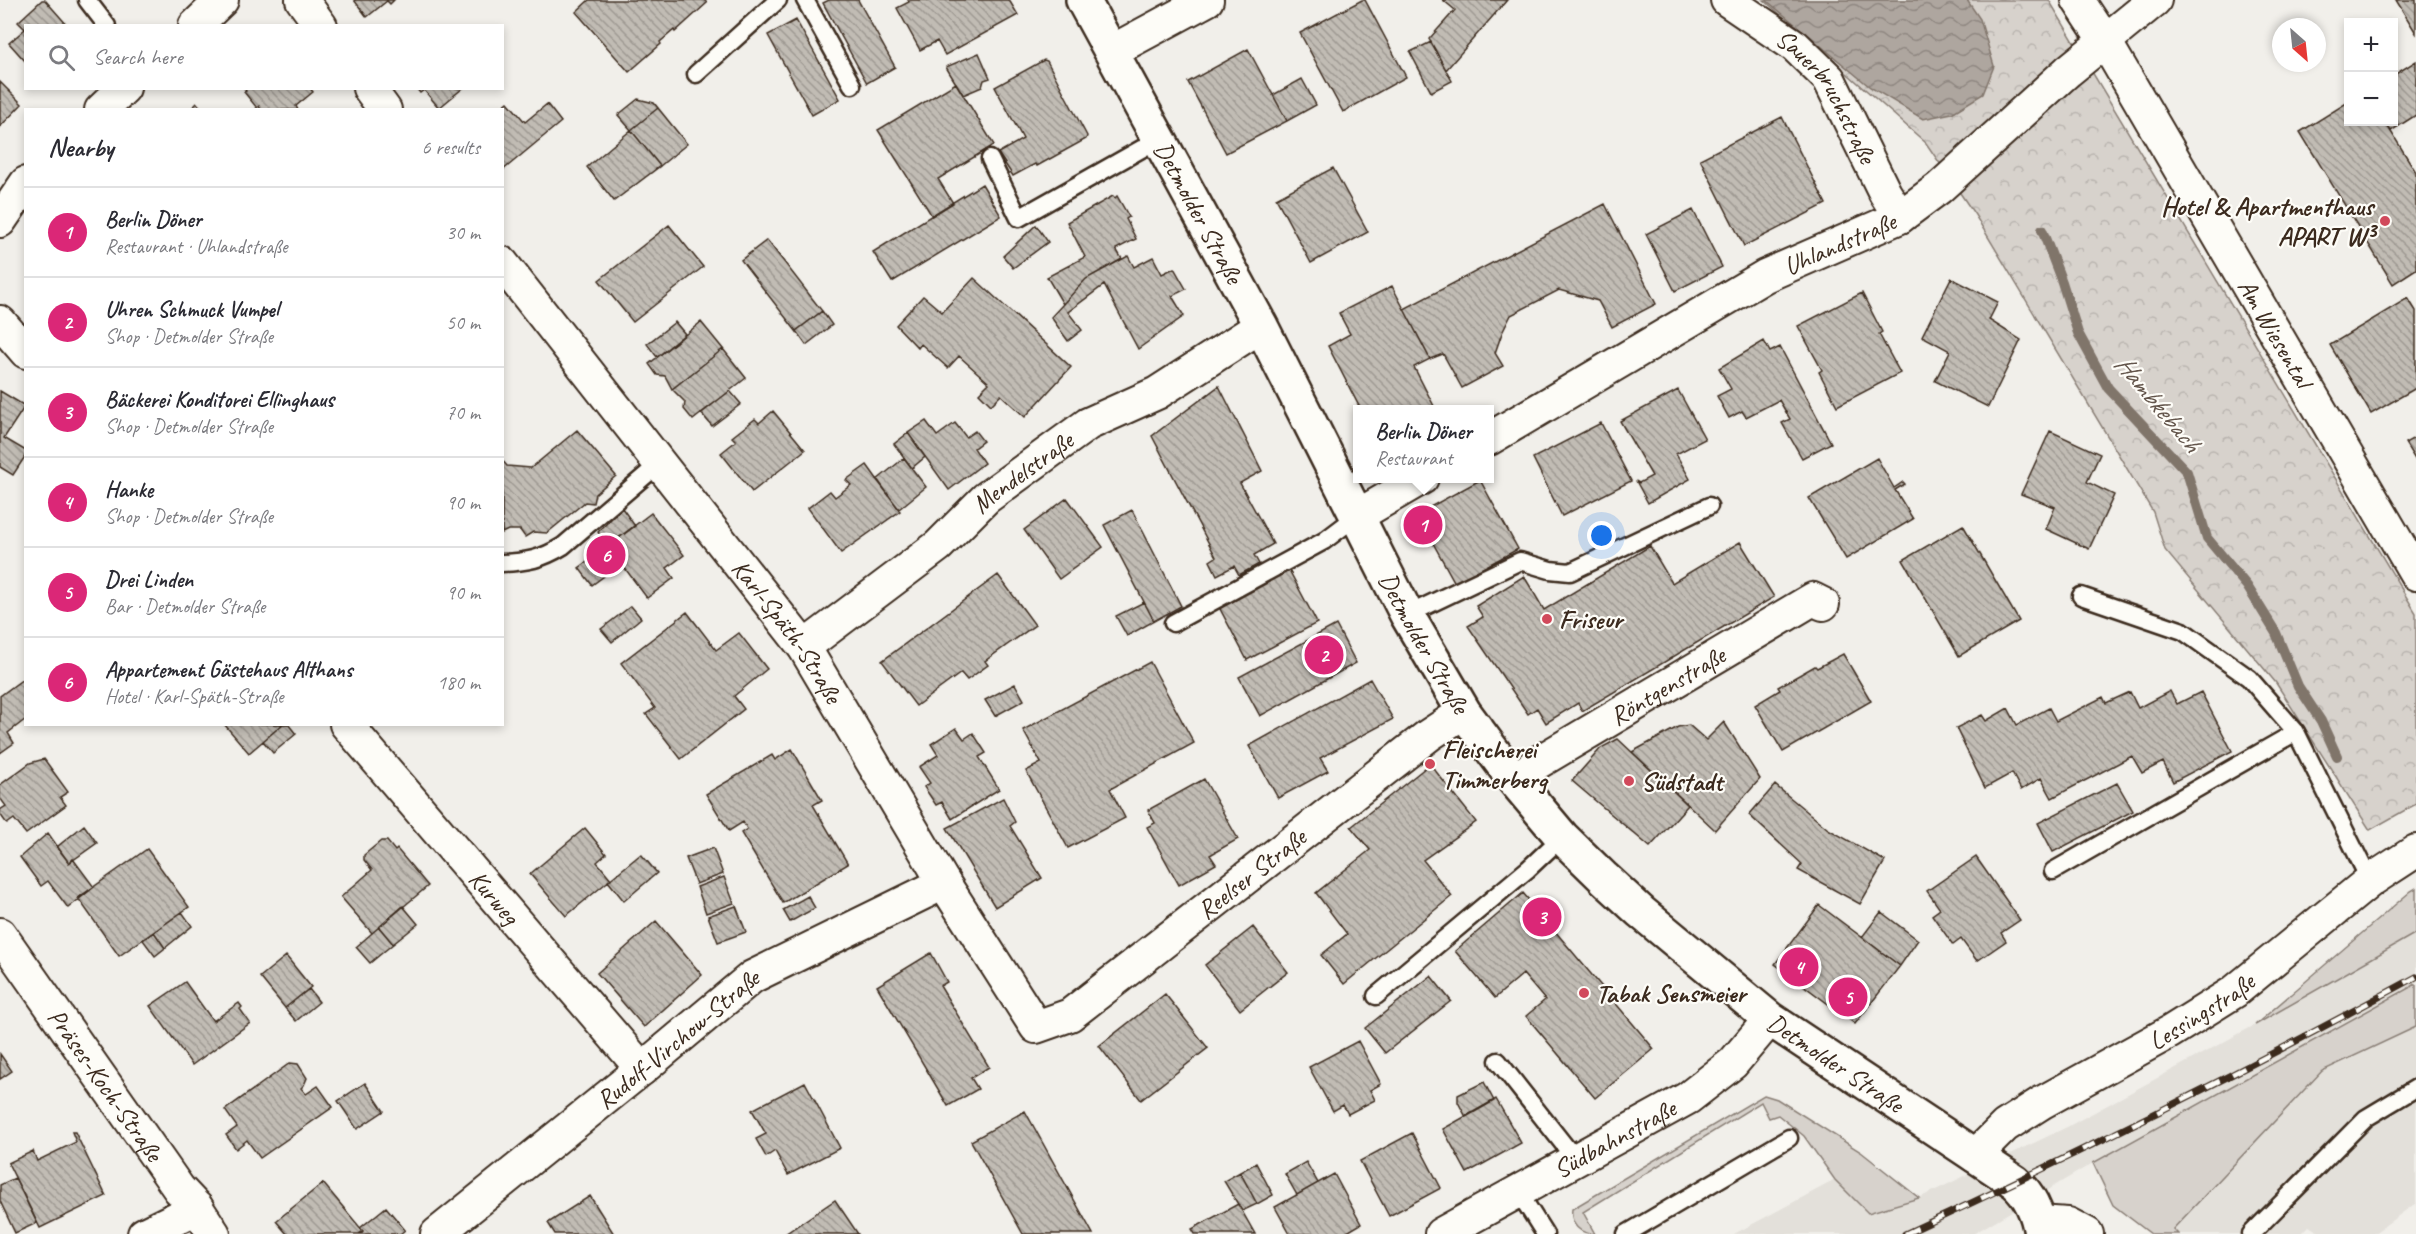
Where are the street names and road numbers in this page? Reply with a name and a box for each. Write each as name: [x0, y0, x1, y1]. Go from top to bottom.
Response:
street label: Sauerbruchstraße: [1770, 21, 1885, 171]
street label: Detmolder Straße: [1147, 136, 1252, 291]
street label: Uhlandstraße: [1778, 203, 1903, 282]
street label: Am Wiesental: [2231, 273, 2322, 397]
street label: Mendelstraße: [964, 422, 1082, 520]
street label: Karl-Späth-Straße: [725, 552, 851, 711]
street label: Detmolder Straße: [1372, 567, 1479, 721]
street label: Röntgenstraße: [1603, 637, 1733, 733]
street label: Reelser Straße: [1190, 819, 1315, 926]
street label: Kurweg: [462, 863, 528, 932]
street label: Rudolf-Virchow-Straße: [589, 959, 766, 1116]
street label: Lessingstraße: [2143, 964, 2263, 1057]
street label: Präses-Koch-Straße: [41, 1002, 172, 1170]
street label: Detmolder Straße: [1761, 1005, 1912, 1121]
street label: Südbahnstraße: [1547, 1090, 1684, 1185]

